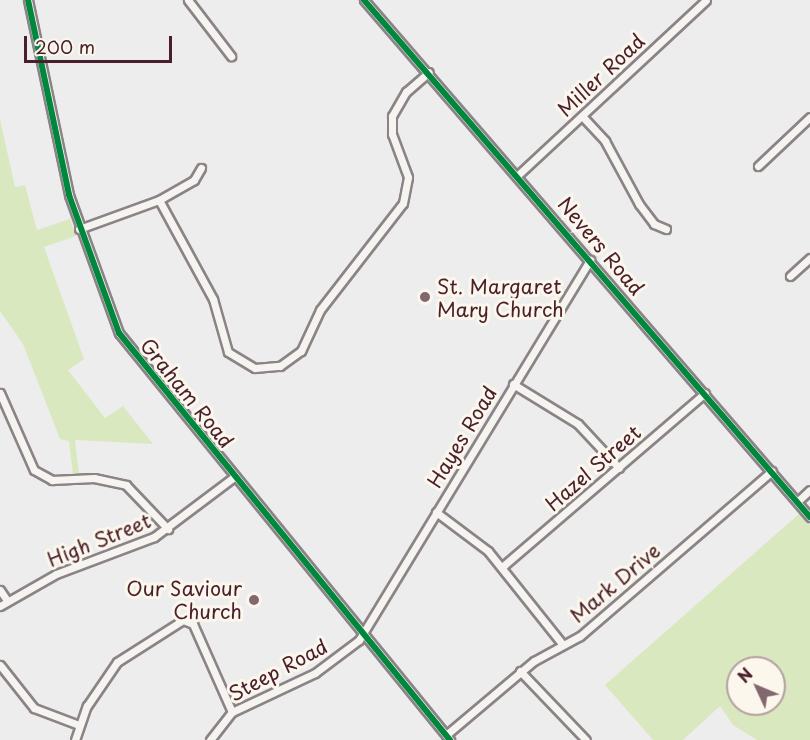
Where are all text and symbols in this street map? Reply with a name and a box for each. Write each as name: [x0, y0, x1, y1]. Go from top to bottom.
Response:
scale bar: [27, 24, 176, 62]
street label: Miller Road: [552, 28, 650, 122]
text: 200 m: [35, 33, 95, 60]
street label: Nevers Road: [553, 192, 649, 300]
place label: St. Margaret Mary Church: [437, 274, 564, 321]
marker: St. Margaret Mary Church: [418, 290, 432, 304]
street label: Graham Road: [135, 333, 239, 453]
street label: Hayes Road: [422, 382, 502, 492]
street label: Hazel Street: [540, 420, 646, 516]
street label: High Street: [43, 508, 155, 572]
street label: Mark Drive: [565, 538, 665, 628]
place label: Our Saviour Church: [127, 576, 242, 623]
marker: Our Saviour Church: [247, 593, 261, 607]
street label: Steep Road: [224, 634, 332, 706]
north arrow: [726, 656, 786, 716]
text: N: [731, 662, 758, 688]

